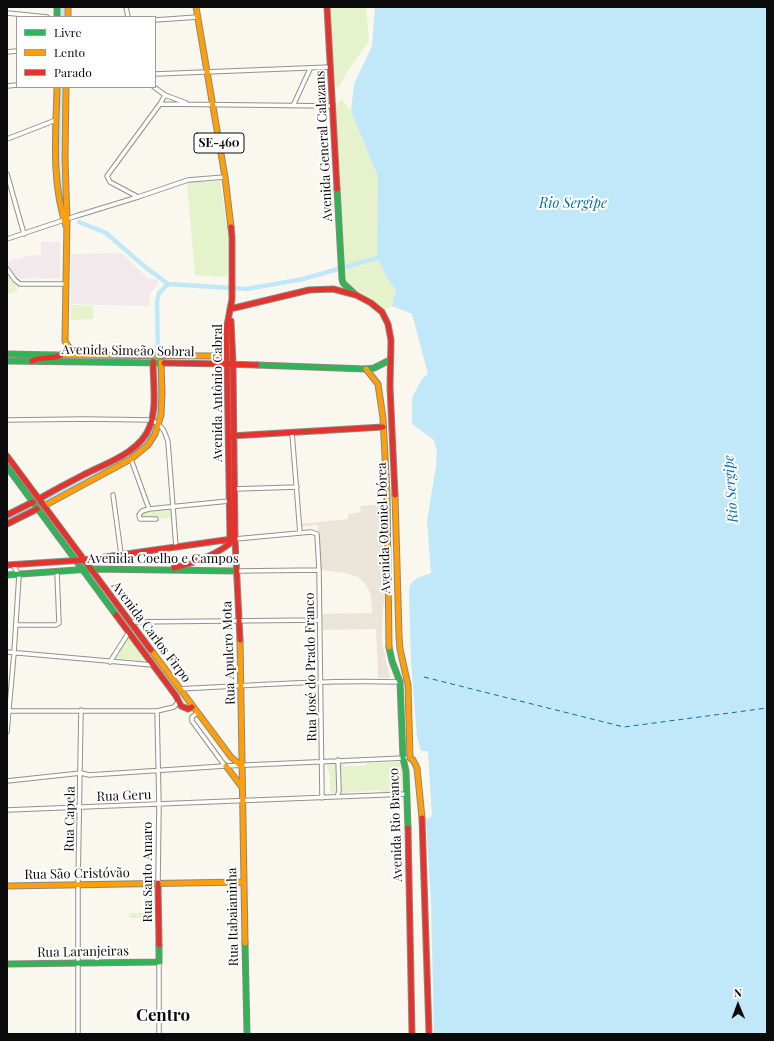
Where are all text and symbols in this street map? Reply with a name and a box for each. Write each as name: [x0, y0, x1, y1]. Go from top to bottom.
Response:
legend: [16, 16, 156, 88]
text: Livre: [54, 24, 82, 40]
text: Lento: [54, 44, 85, 60]
text: Parado: [54, 64, 92, 80]
street label: Avenida General Calazans: [312, 70, 336, 222]
road number: SE-460: [194, 133, 244, 153]
water label: Rio Sergipe: [539, 196, 607, 212]
street label: Avenida Antônio Cabral: [210, 324, 226, 462]
street label: Avenida Simeão Sobral: [61, 342, 195, 360]
water label: Rio Sergipe: [720, 455, 742, 523]
street label: Avenida Otoniel Dórea: [374, 462, 394, 594]
street label: Avenida Coelho e Campos: [87, 551, 239, 567]
street label: Avenida Carlos Firpo: [108, 579, 194, 685]
street label: Rua José do Prado Franco: [302, 592, 320, 742]
street label: Rua Apulcro Mota: [219, 601, 239, 705]
street label: Avenida Rio Branco: [386, 768, 406, 882]
street label: Rua Capela: [62, 786, 78, 852]
street label: Rua Geru: [96, 787, 152, 805]
street label: Rua Santo Amaro: [140, 822, 156, 922]
street label: Rua São Cristóvão: [24, 865, 130, 883]
street label: Rua Itabaianinha: [224, 868, 242, 966]
street label: Rua Laranjeiras: [37, 943, 129, 961]
north arrow: [718, 985, 758, 1025]
text: N: [734, 985, 742, 1000]
district label: Centro: [136, 1006, 190, 1026]

